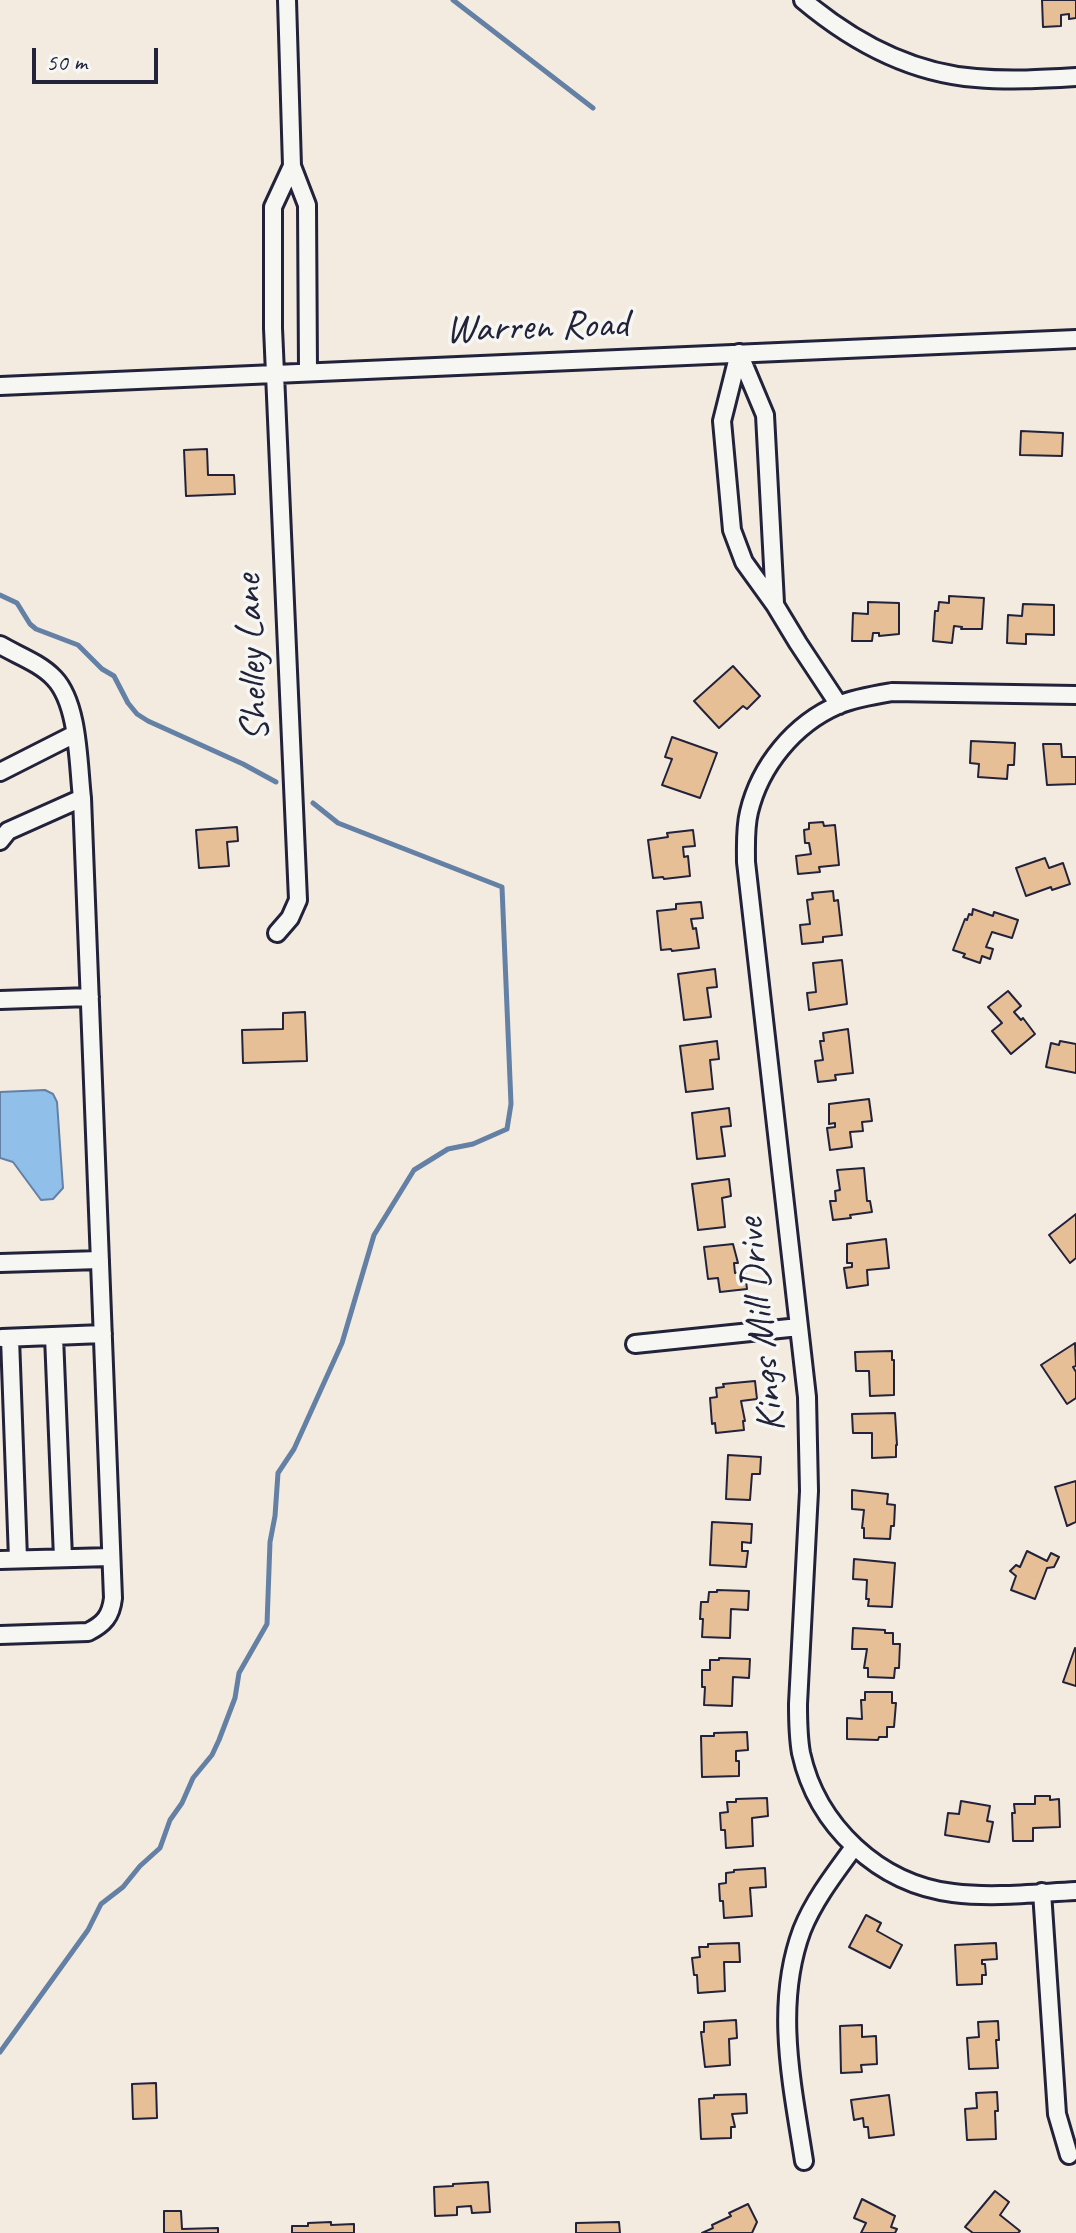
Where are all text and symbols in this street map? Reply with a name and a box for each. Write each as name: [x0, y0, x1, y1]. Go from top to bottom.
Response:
scale bar: [36, 32, 162, 82]
text: 50 m: [46, 47, 87, 77]
street label: Warren Road: [445, 301, 629, 355]
street label: Shelley Lane: [225, 573, 281, 743]
street label: Kings Mill Drive: [727, 1216, 797, 1434]

